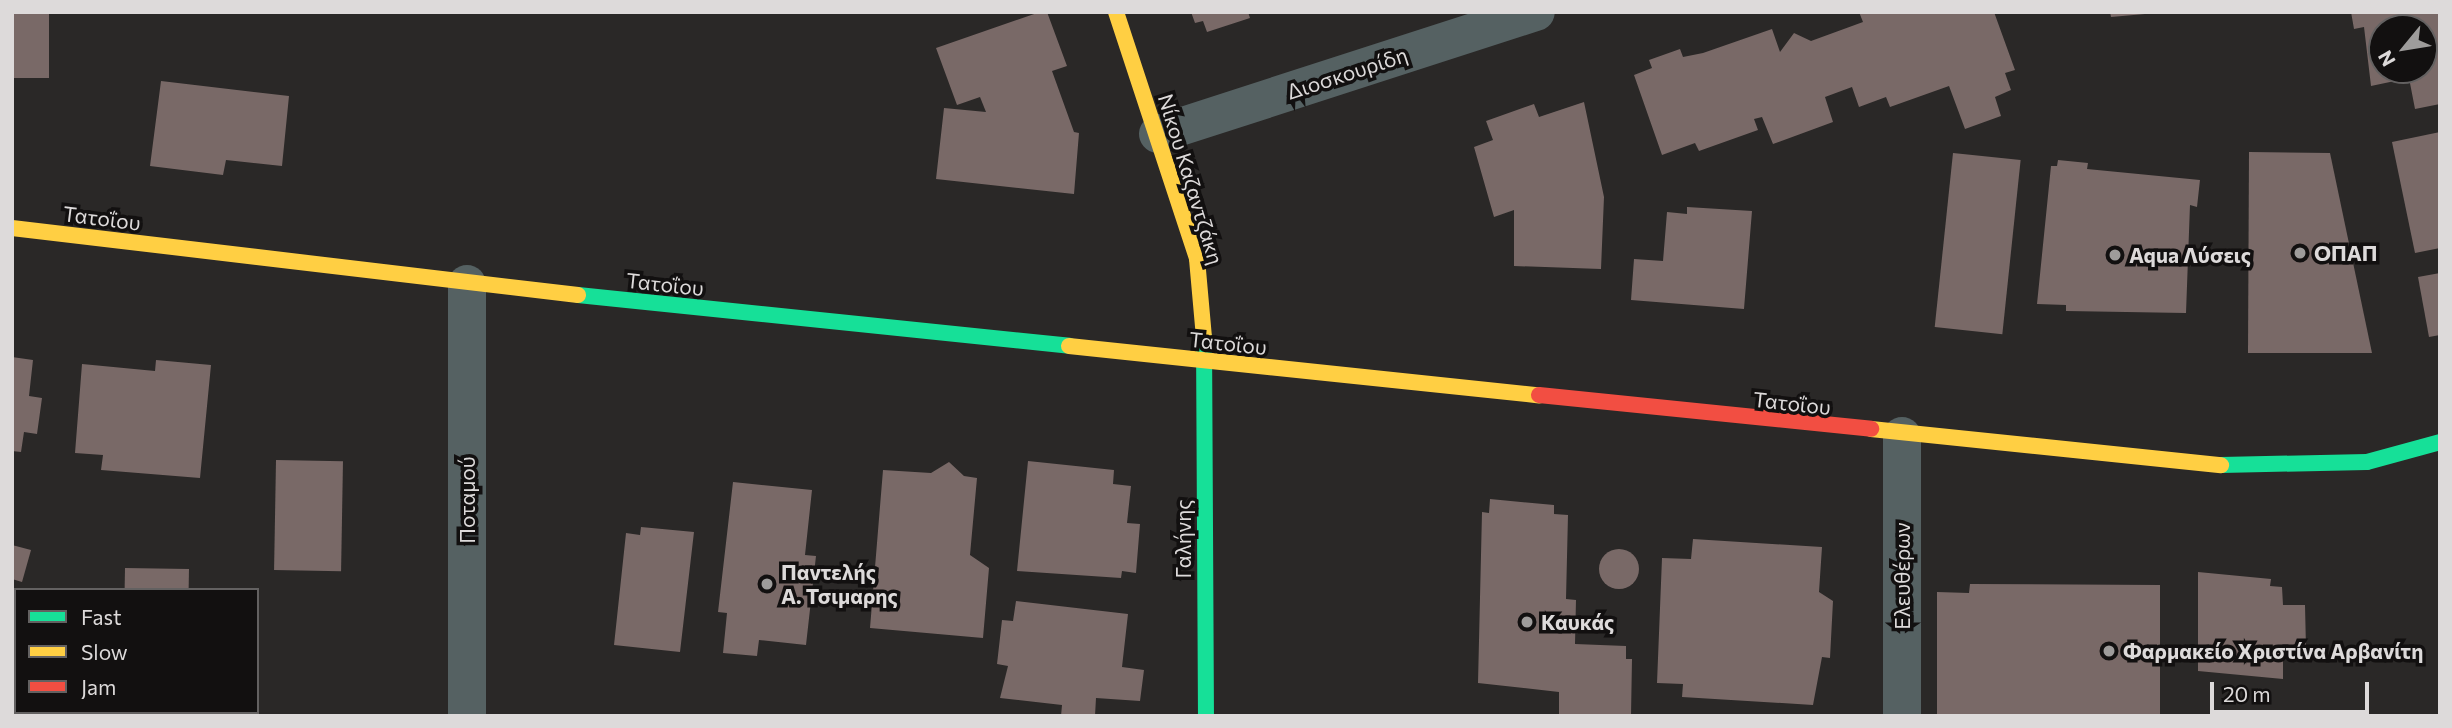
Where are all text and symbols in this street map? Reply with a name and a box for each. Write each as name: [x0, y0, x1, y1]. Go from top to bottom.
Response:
north arrow: [2368, 14, 2438, 84]
street label: Διοσκουρίδη: [1283, 42, 1411, 104]
text: N: [2373, 47, 2400, 71]
street label: Νίκου Καζαντζάκη: [1153, 91, 1229, 267]
street label: Τατοΐου: [62, 201, 142, 235]
place label: ΟΠΑΠ: [2314, 240, 2378, 266]
place label: Aqua Λύσεις: [2129, 242, 2251, 268]
marker: ΟΠΑΠ: [2292, 245, 2308, 261]
marker: Aqua Λύσεις: [2107, 247, 2123, 263]
street label: Τατοΐου: [625, 267, 705, 301]
street label: Τατοΐου: [1188, 326, 1268, 360]
street label: Τατοΐου: [1752, 386, 1832, 420]
street label: Ποταμού: [454, 456, 480, 544]
street label: Γαλήνης: [1170, 499, 1196, 579]
street label: Ελευθέρων: [1889, 522, 1915, 630]
place label: Παντελής Α. Τσιμαρης: [781, 559, 898, 609]
marker: Παντελής Α. Τσιμαρης: [759, 576, 775, 592]
legend: [14, 588, 259, 714]
text: Fast: [81, 604, 122, 629]
place label: Καυκάς: [1541, 609, 1614, 635]
marker: Καυκάς: [1519, 614, 1535, 630]
place label: Φαρμακείο Χριστίνα Αρβανίτη: [2123, 638, 2423, 664]
text: Slow: [81, 639, 128, 664]
marker: Φαρμακείο Χριστίνα Αρβανίτη: [2101, 643, 2117, 659]
scale bar: [2214, 668, 2373, 712]
text: Jam: [81, 674, 116, 699]
text: 20 m: [2223, 681, 2271, 706]

